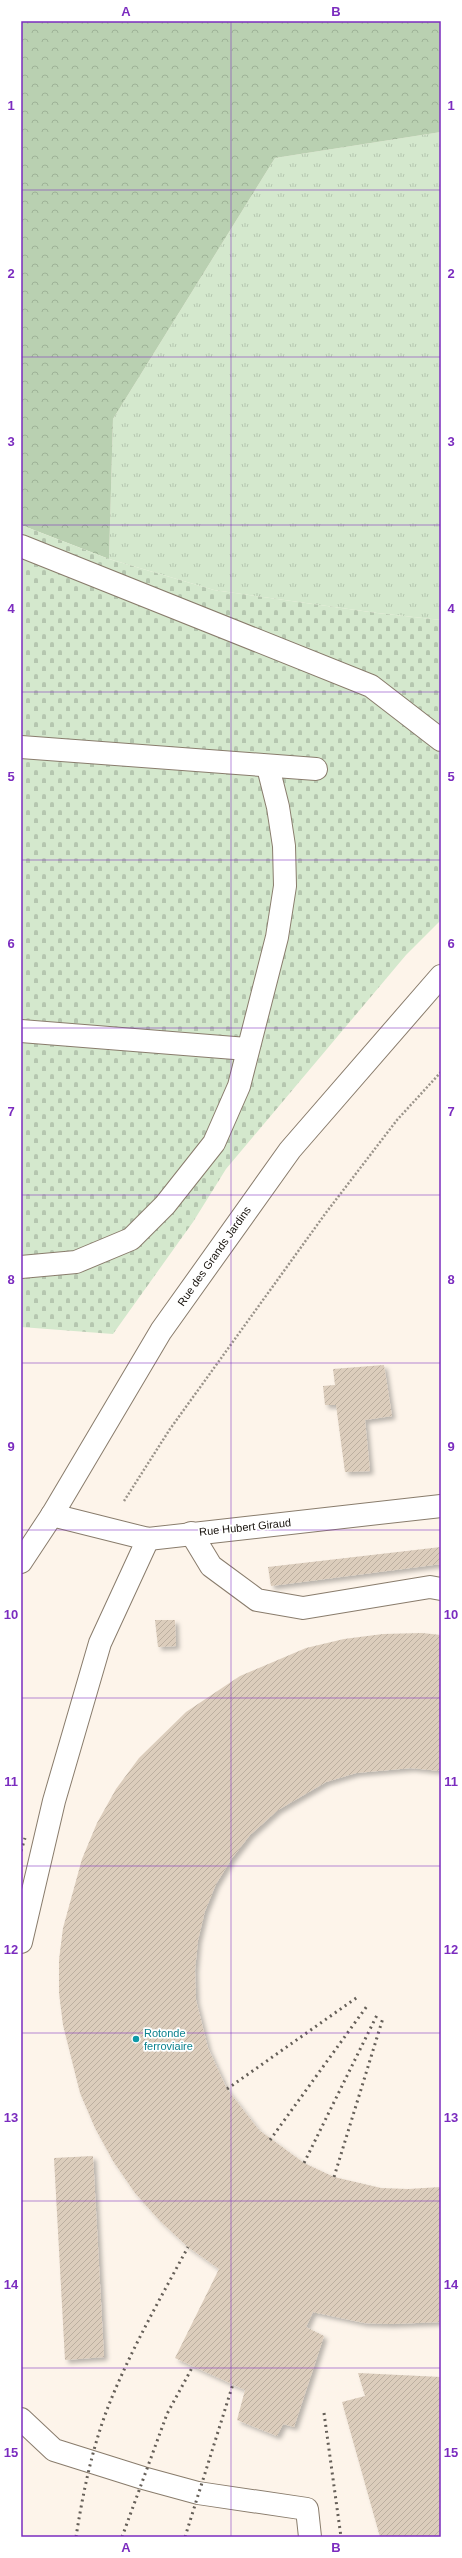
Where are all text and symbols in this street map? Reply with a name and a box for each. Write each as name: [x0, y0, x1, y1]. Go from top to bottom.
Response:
text: A: [121, 4, 131, 19]
text: B: [331, 4, 341, 19]
text: 1: [7, 98, 15, 113]
text: 1: [447, 98, 455, 113]
text: 2: [7, 266, 15, 281]
text: 2: [447, 266, 455, 281]
text: 3: [7, 434, 15, 449]
text: 3: [447, 434, 455, 449]
text: 4: [7, 601, 15, 616]
text: 4: [447, 601, 455, 616]
text: 5: [7, 769, 15, 784]
text: 5: [447, 769, 455, 784]
text: 6: [7, 936, 15, 951]
text: 6: [447, 936, 455, 951]
text: 7: [7, 1104, 15, 1119]
text: 7: [447, 1104, 455, 1119]
street label: Rue des Grands Jardins: [175, 1204, 253, 1308]
text: 8: [7, 1272, 15, 1287]
text: 8: [447, 1272, 455, 1287]
text: 9: [7, 1439, 15, 1454]
text: 9: [447, 1439, 455, 1454]
street label: Rue Hubert Giraud: [198, 1516, 292, 1538]
text: 10: [4, 1607, 18, 1622]
text: 10: [444, 1607, 458, 1622]
text: 11: [4, 1774, 18, 1789]
text: 11: [444, 1774, 458, 1789]
text: 12: [4, 1942, 18, 1957]
text: 12: [444, 1942, 458, 1957]
place label: Rotonde ferroviaire: [144, 2027, 193, 2052]
marker: Rotonde ferroviaire: [131, 2034, 141, 2044]
text: 13: [4, 2110, 18, 2125]
text: 13: [444, 2110, 458, 2125]
text: 14: [4, 2277, 19, 2292]
text: 14: [444, 2277, 459, 2292]
text: 15: [4, 2445, 18, 2460]
text: 15: [444, 2445, 458, 2460]
text: A: [121, 2540, 131, 2555]
text: B: [331, 2540, 341, 2555]

